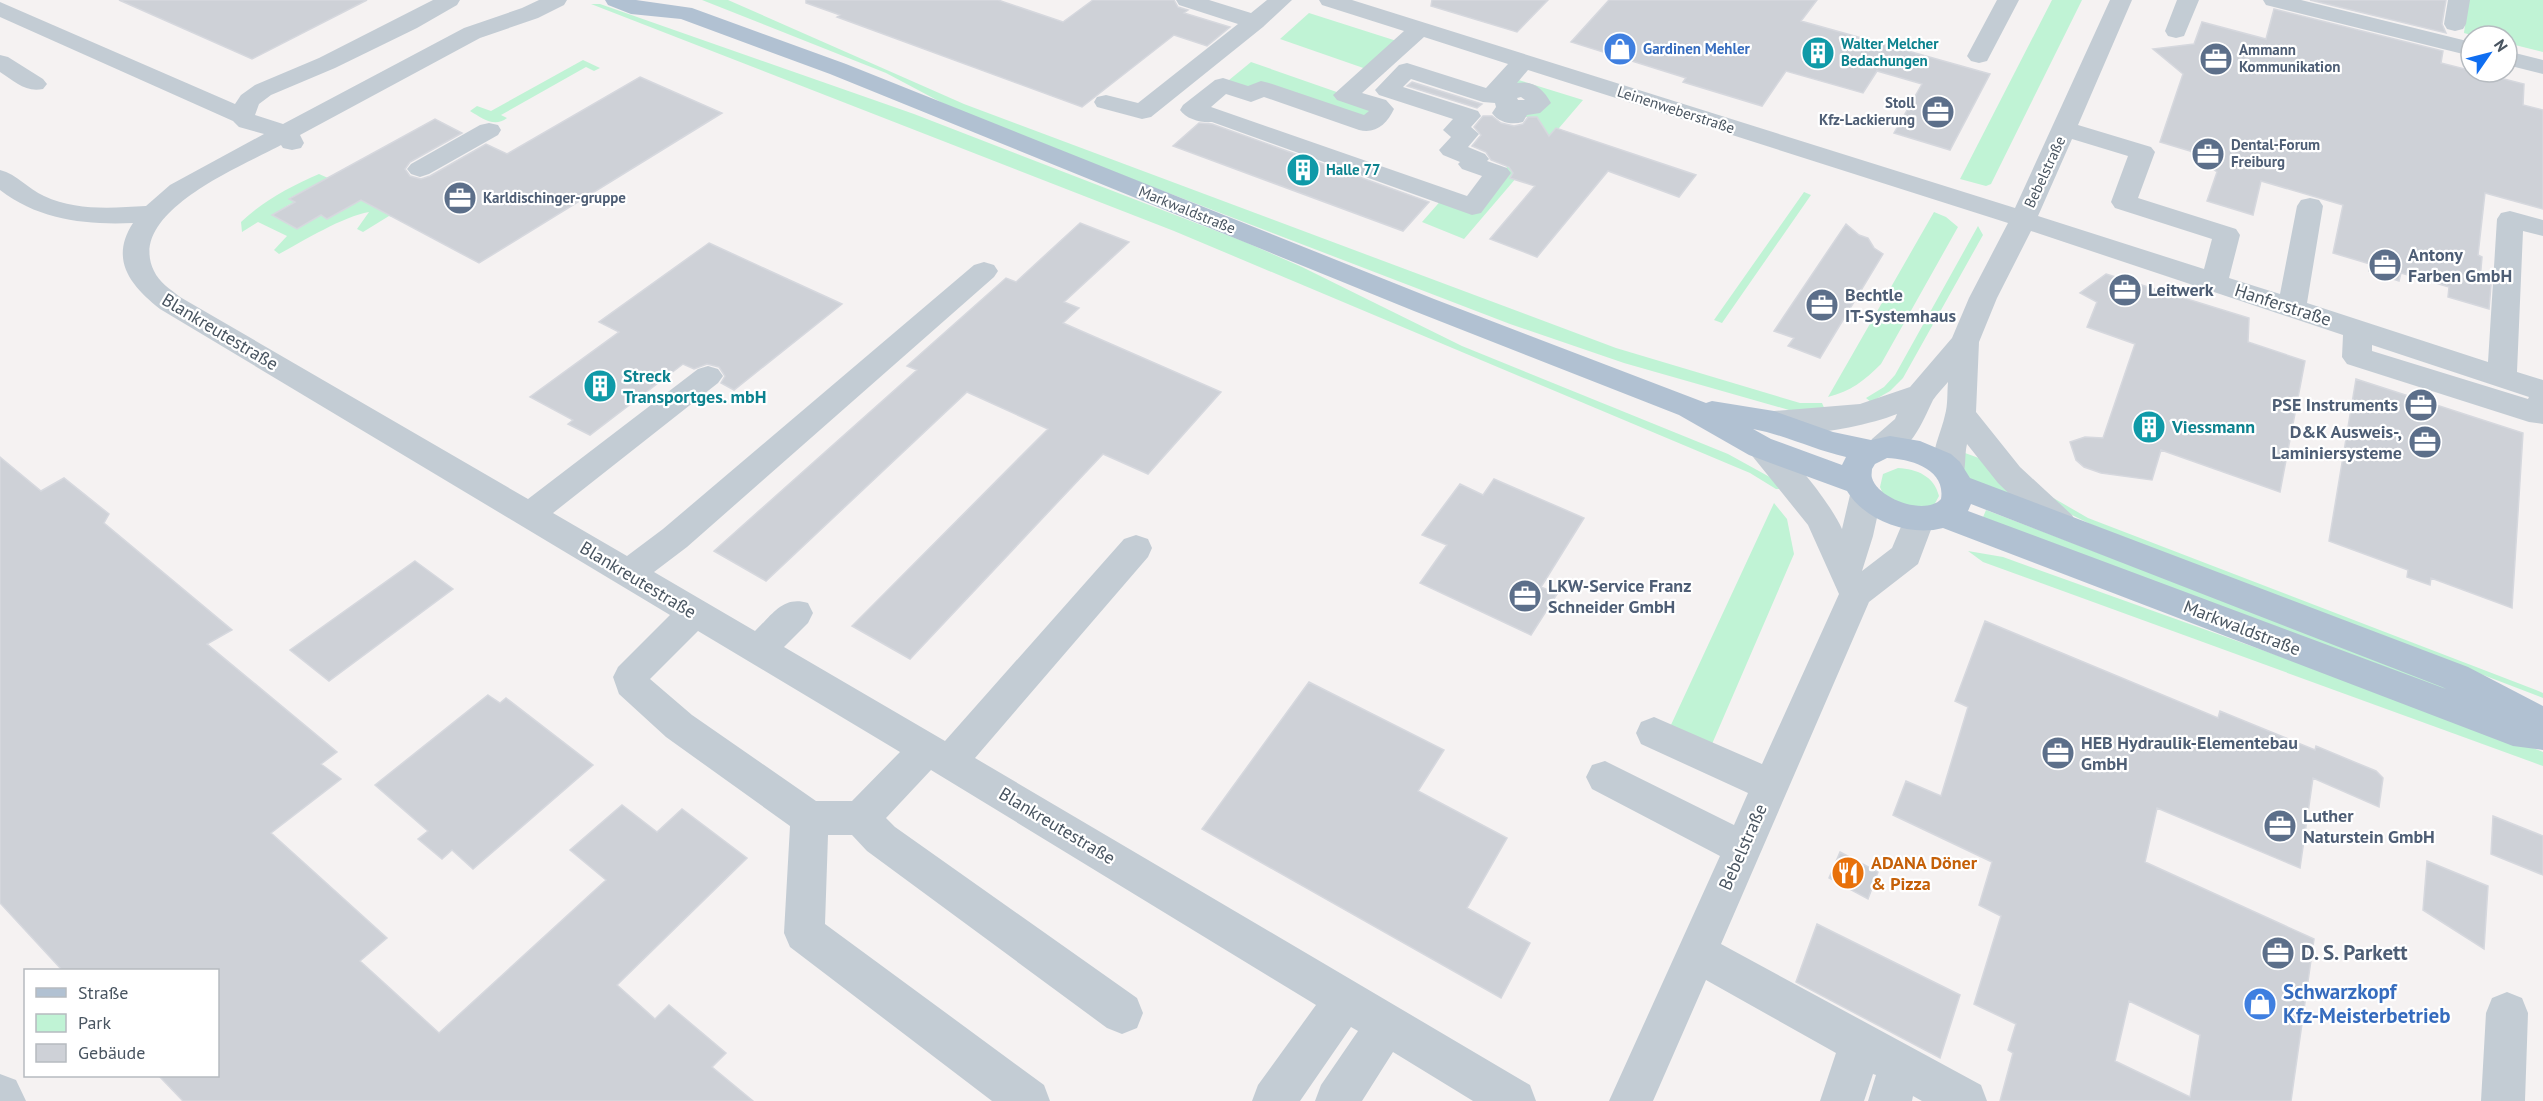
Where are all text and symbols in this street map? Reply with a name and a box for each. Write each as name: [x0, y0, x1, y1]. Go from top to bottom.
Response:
north arrow: [2459, 24, 2519, 84]
shop icon: Gardinen Mehler: [1602, 31, 1638, 67]
place label: Walter Melcher Bedachungen: [1841, 34, 1939, 70]
building icon: Walter Melcher Bedachungen: [1800, 35, 1836, 71]
text: N: [2490, 35, 2512, 55]
place label: Gardinen Mehler: [1643, 39, 1751, 58]
place label: Ammann Kommunikation: [2239, 40, 2340, 76]
office icon: Ammann Kommunikation: [2198, 41, 2234, 77]
street label: Leinenweberstraße: [1615, 82, 1737, 137]
place label: Stoll Kfz-Lackierung: [1819, 93, 1916, 129]
office icon: Stoll Kfz-Lackierung: [1920, 94, 1956, 130]
street label: Bebelstraße: [2020, 133, 2069, 211]
place label: Dental-Forum Freiburg: [2231, 135, 2320, 171]
office icon: Dental-Forum Freiburg: [2190, 136, 2226, 172]
building icon: Halle 77: [1285, 152, 1321, 188]
place label: Halle 77: [1326, 160, 1380, 179]
office icon: Karldischinger-gruppe: [442, 180, 478, 216]
street label: Markwaldstraße: [1136, 181, 1238, 238]
place label: Karldischinger-gruppe: [483, 188, 626, 207]
place label: Antony Farben GmbH: [2408, 243, 2512, 287]
office icon: Antony Farben GmbH: [2367, 247, 2403, 283]
office icon: Leitwerk: [2107, 272, 2143, 308]
place label: Leitwerk: [2148, 278, 2214, 301]
street label: Hanferstraße: [2232, 278, 2334, 331]
place label: Bechtle IT-Systemhaus: [1845, 283, 1957, 327]
office icon: Bechtle IT-Systemhaus: [1804, 287, 1840, 323]
street label: Blankreutestraße: [158, 288, 283, 375]
place label: Streck Transportges. mbH: [623, 364, 766, 408]
building icon: Streck Transportges. mbH: [582, 368, 618, 404]
office icon: PSE Instruments: [2403, 387, 2439, 423]
place label: PSE Instruments: [2272, 393, 2398, 416]
building icon: Viessmann: [2131, 409, 2167, 445]
place label: Viessmann: [2171, 415, 2255, 438]
place label: D&K Ausweis-, Laminiersysteme: [2272, 420, 2402, 464]
office icon: D&K Ausweis-, Laminiersysteme: [2407, 424, 2443, 460]
street label: Blankreutestraße: [576, 536, 701, 623]
place label: LKW-Service Franz Schneider GmbH: [1548, 574, 1691, 618]
office icon: LKW-Service Franz Schneider GmbH: [1507, 578, 1543, 614]
street label: Markwaldstraße: [2180, 595, 2304, 660]
place label: HEB Hydraulik-Elementebau GmbH: [2081, 731, 2298, 775]
office icon: HEB Hydraulik-Elementebau GmbH: [2040, 735, 2076, 771]
street label: Blankreutestraße: [995, 782, 1120, 869]
street label: Bebelstraße: [1713, 800, 1772, 894]
place label: Luther Naturstein GmbH: [2303, 804, 2435, 848]
office icon: Luther Naturstein GmbH: [2262, 808, 2298, 844]
place label: ADANA Döner & Pizza: [1871, 851, 1978, 895]
restaurant icon: ADANA Döner & Pizza: [1830, 855, 1866, 891]
office icon: D. S. Parkett: [2260, 935, 2296, 971]
place label: D. S. Parkett: [2301, 939, 2408, 966]
legend: [24, 969, 219, 1077]
place label: Schwarzkopf Kfz-Meisterbetrieb: [2283, 978, 2451, 1029]
text: Straße: [78, 981, 129, 1004]
shop icon: Schwarzkopf Kfz-Meisterbetrieb: [2242, 986, 2278, 1022]
text: Park: [78, 1011, 111, 1034]
text: Gebäude: [78, 1041, 145, 1064]

